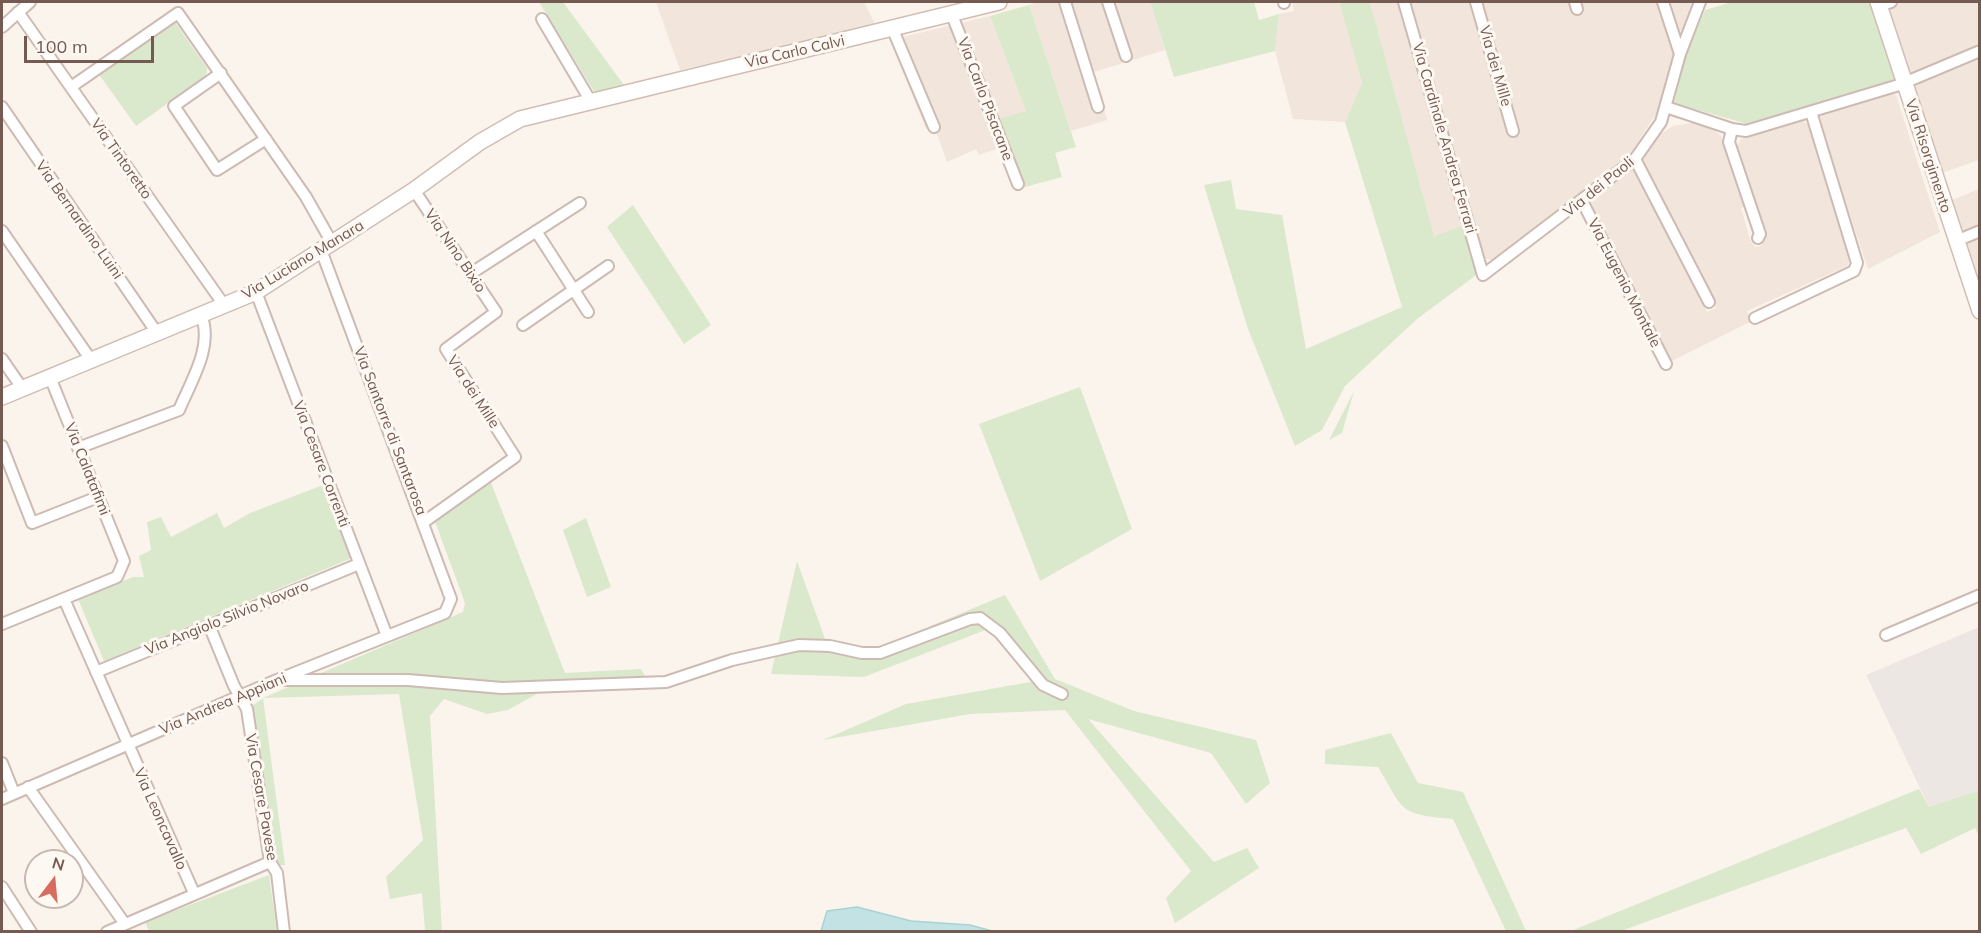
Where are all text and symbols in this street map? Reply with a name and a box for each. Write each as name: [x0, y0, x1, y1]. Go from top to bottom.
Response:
street label: Via dei Mille: [1475, 23, 1515, 109]
scale bar: [27, 24, 158, 62]
street label: Via Carlo Calvi: [743, 32, 847, 72]
text: 100 m: [35, 35, 88, 58]
street label: Via Carlo Pisacane: [953, 35, 1017, 163]
street label: Via Cardinale Andrea Ferrari: [1408, 41, 1480, 235]
street label: Via Risorgimento: [1901, 97, 1955, 215]
street label: Via Tintoretto: [87, 115, 155, 203]
street label: Via dei Paoli: [1560, 153, 1638, 221]
street label: Via Bernardino Luini: [31, 157, 127, 283]
street label: Via Nino Bixio: [420, 206, 490, 296]
street label: Via Eugenio Montale: [1584, 215, 1664, 351]
street label: Via Luciano Manara: [239, 217, 367, 303]
street label: Via Santorre di Santarosa: [350, 344, 430, 518]
street label: Via dei Mille: [443, 352, 503, 432]
street label: Via Cesare Correnti: [289, 398, 353, 530]
street label: Via Calatafimi: [60, 420, 114, 518]
street label: Via Angiolo Silvio Novaro: [143, 577, 311, 659]
street label: Via Andrea Appiani: [157, 669, 289, 739]
street label: Via Cesare Pavese: [241, 732, 281, 862]
street label: Via Leoncavallo: [130, 765, 190, 873]
north arrow: [24, 849, 84, 909]
text: N: [50, 852, 67, 875]

